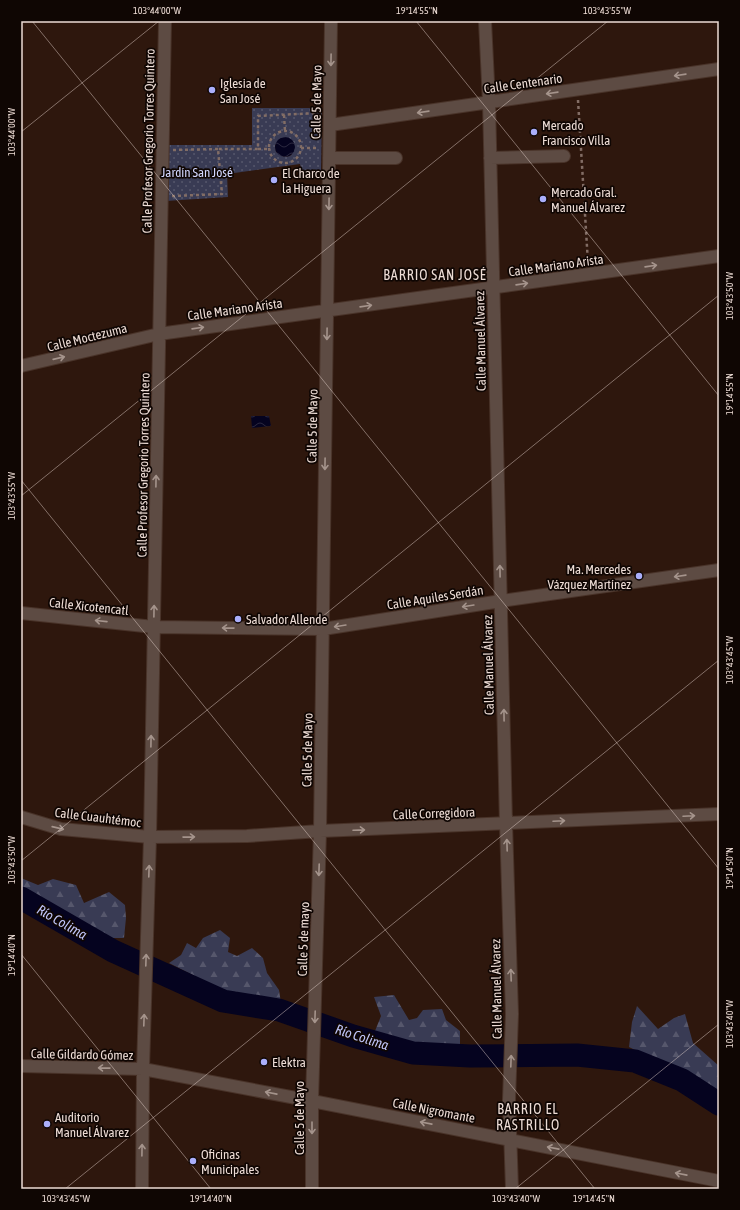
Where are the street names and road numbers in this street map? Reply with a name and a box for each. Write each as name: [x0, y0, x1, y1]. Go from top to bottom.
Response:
street label: Calle Profesor Gregorio Torres Quintero: [139, 48, 158, 234]
street label: Calle 5 de Mayo: [308, 65, 325, 139]
street label: Calle Centenario: [483, 71, 563, 96]
street label: Calle Mariano Arista: [508, 251, 605, 280]
street label: Calle Manuel Álvarez: [472, 290, 489, 391]
street label: Calle Mariano Arista: [187, 295, 284, 324]
street label: Calle Moctezuma: [46, 320, 129, 355]
street label: Calle Profesor Gregorio Torres Quintero: [134, 372, 153, 558]
street label: Calle 5 de Mayo: [304, 389, 321, 463]
street label: Calle Aquiles Serdán: [386, 582, 484, 613]
street label: Calle Xicotencatl: [48, 595, 130, 618]
street label: Calle Manuel Álvarez: [480, 614, 497, 715]
street label: Calle 5 de Mayo: [299, 713, 316, 787]
street label: Calle Cuauhtémoc: [54, 805, 142, 830]
street label: Calle Corregidora: [393, 805, 475, 822]
street label: Calle 5 de mayo: [295, 901, 312, 977]
street label: Calle Manuel Álvarez: [488, 938, 505, 1039]
street label: Calle Gildardo Gómez: [31, 1046, 134, 1063]
street label: Calle 5 de Mayo: [292, 1081, 307, 1155]
street label: Calle Nigromante: [391, 1095, 477, 1126]

